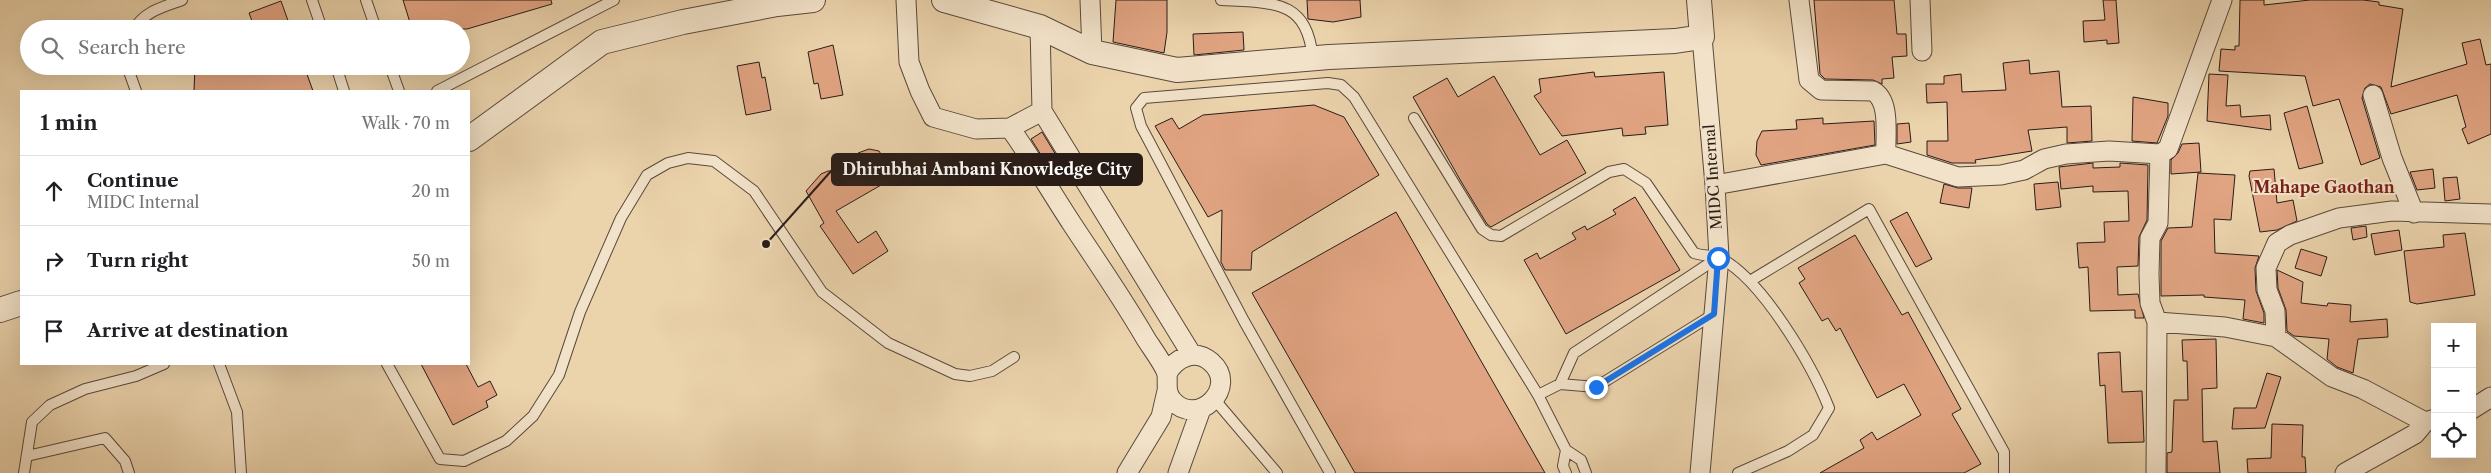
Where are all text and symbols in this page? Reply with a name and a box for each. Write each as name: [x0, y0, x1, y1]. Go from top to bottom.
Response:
search box: [20, 20, 470, 75]
icon: search: [38, 34, 66, 62]
text: Search here: [78, 36, 186, 59]
text: 1 min: [40, 110, 98, 135]
text: Walk · 70 m: [362, 113, 450, 133]
street label: MIDC Internal: [1699, 123, 1726, 230]
callout: Dhirubhai Ambani Knowledge City: [832, 154, 1142, 185]
text: Dhirubhai Ambani Knowledge City: [842, 159, 1133, 179]
text: Continue: [87, 169, 179, 192]
icon: ahead: [40, 177, 68, 205]
district label: Mahape Gaothan: [2253, 177, 2395, 197]
text: 20 m: [411, 181, 450, 201]
text: MIDC Internal: [87, 192, 199, 212]
icon: right: [40, 247, 68, 275]
route start: [1707, 247, 1730, 270]
text: Turn right: [87, 249, 188, 272]
text: 50 m: [412, 251, 450, 271]
icon: arrive: [40, 317, 68, 345]
text: Arrive at destination: [87, 319, 288, 342]
map controls: [2431, 323, 2476, 458]
button: +: [2431, 323, 2476, 368]
button: −: [2431, 368, 2476, 413]
route end: [1585, 376, 1608, 399]
button: locate: [2431, 413, 2476, 458]

